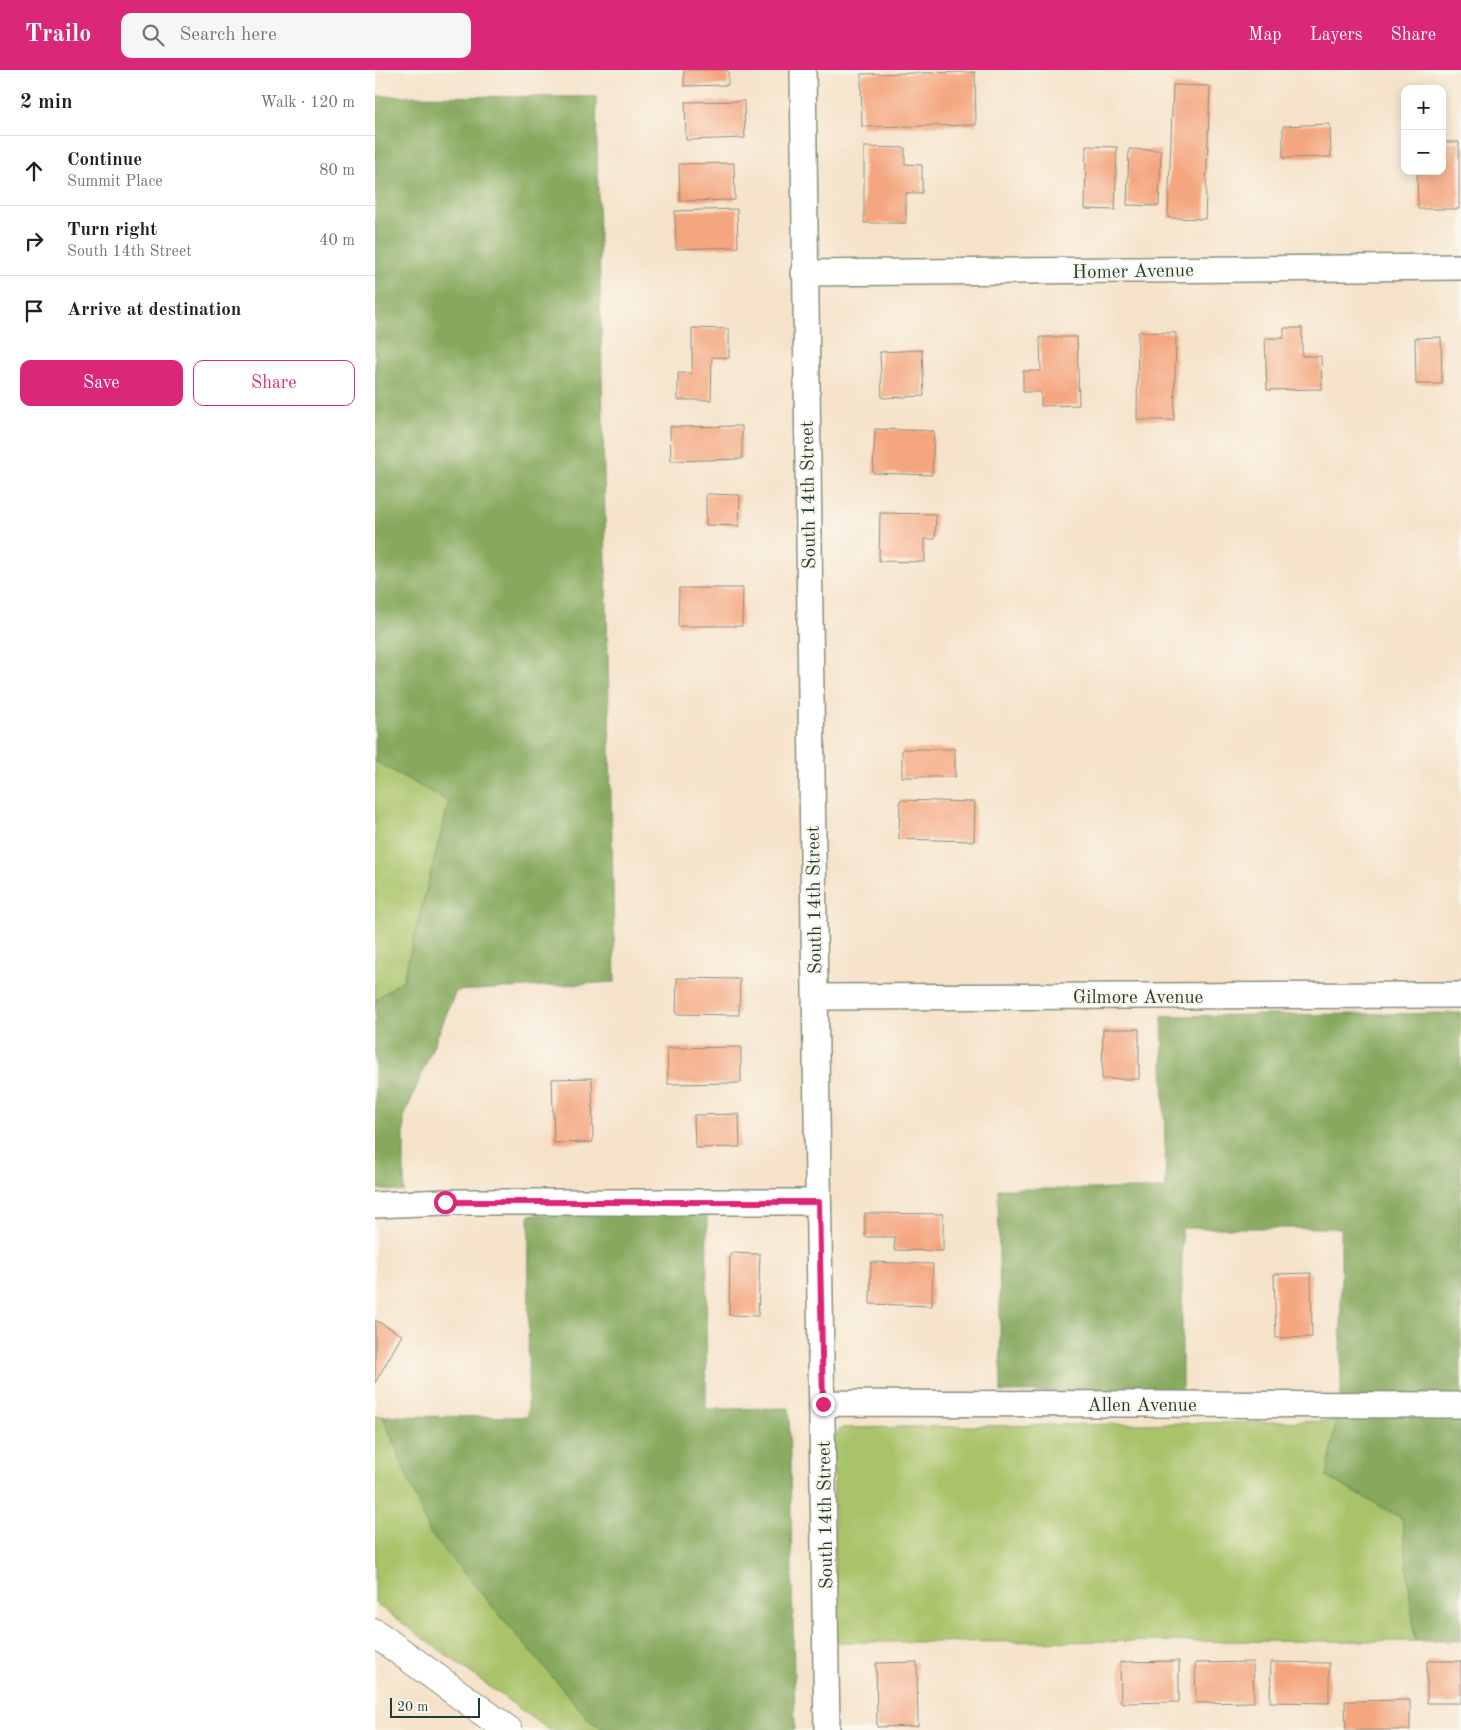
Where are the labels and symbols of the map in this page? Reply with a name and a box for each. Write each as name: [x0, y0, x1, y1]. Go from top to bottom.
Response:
street label: Homer Avenue: [1072, 262, 1194, 283]
street label: South 14th Street: [799, 421, 820, 569]
street label: South 14th Street: [805, 826, 826, 974]
street label: Gilmore Avenue: [1073, 989, 1203, 1008]
route start: [434, 1191, 457, 1214]
route end: [812, 1393, 835, 1416]
street label: Allen Avenue: [1087, 1397, 1197, 1416]
street label: South 14th Street: [816, 1441, 837, 1589]
scale bar: [390, 1695, 480, 1718]

